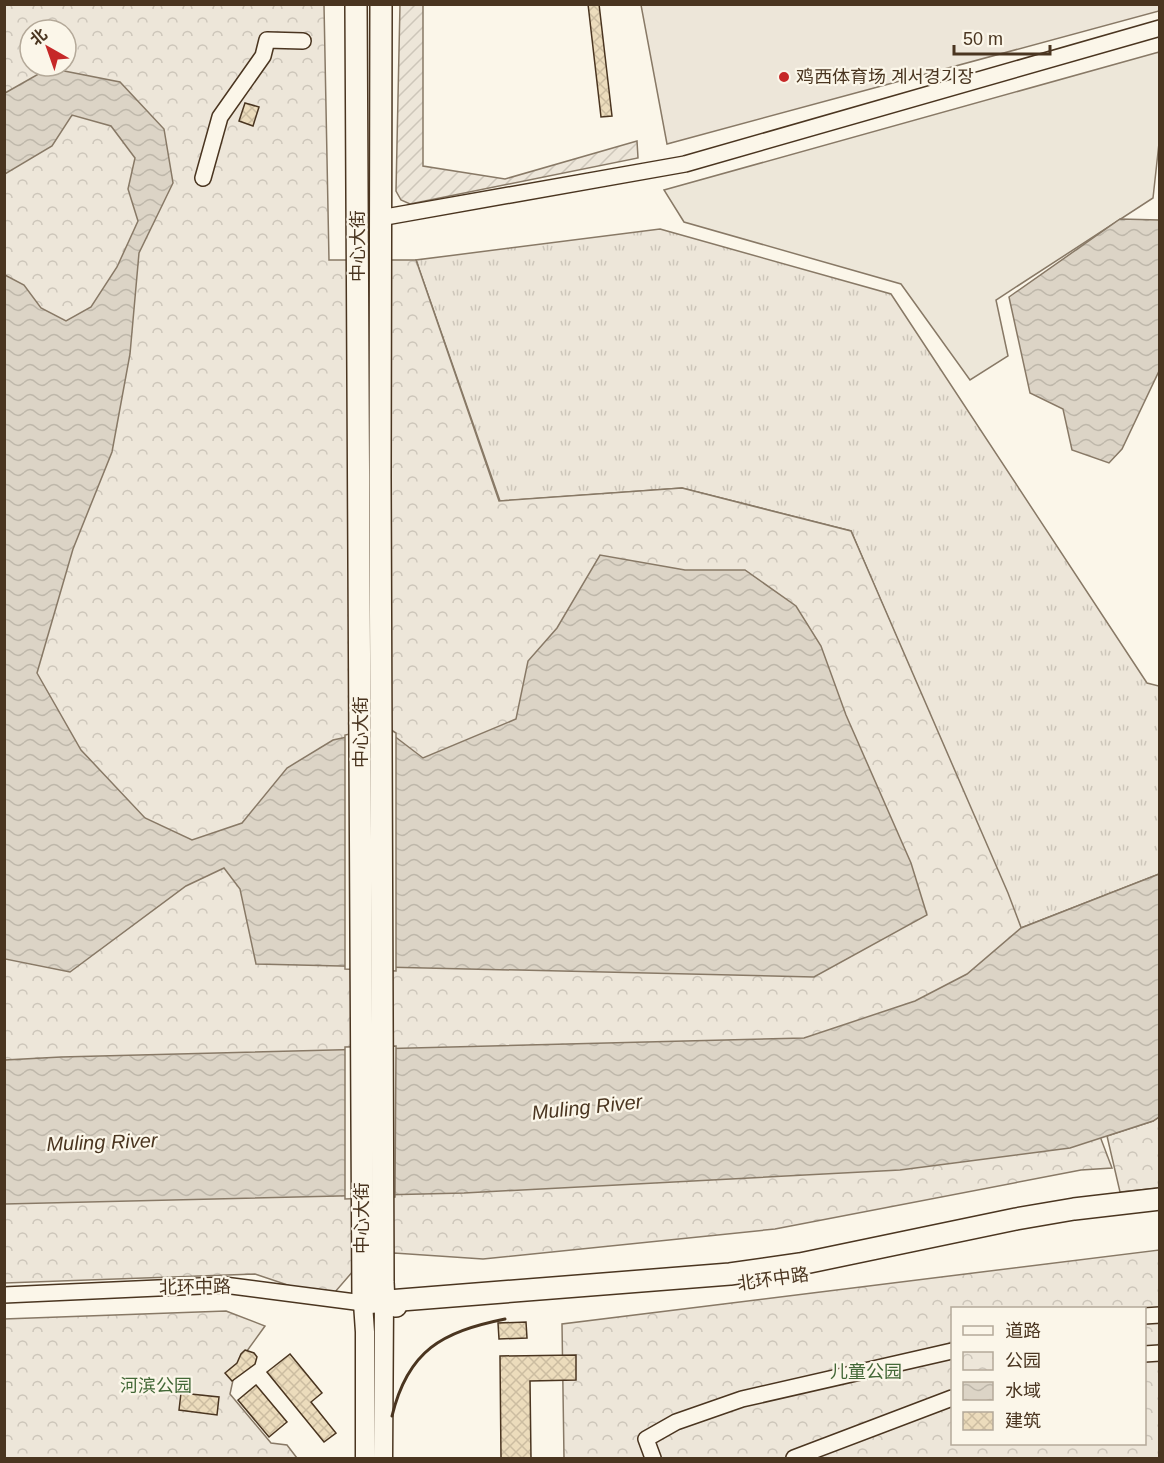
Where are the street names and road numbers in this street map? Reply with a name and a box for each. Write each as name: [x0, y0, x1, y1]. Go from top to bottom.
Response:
street label: 中心大街: [348, 210, 368, 282]
street label: 中心大街: [351, 696, 371, 768]
street label: 中心大街: [352, 1182, 372, 1254]
street label: 北环中路: [736, 1264, 810, 1294]
street label: 北环中路: [159, 1276, 231, 1298]

